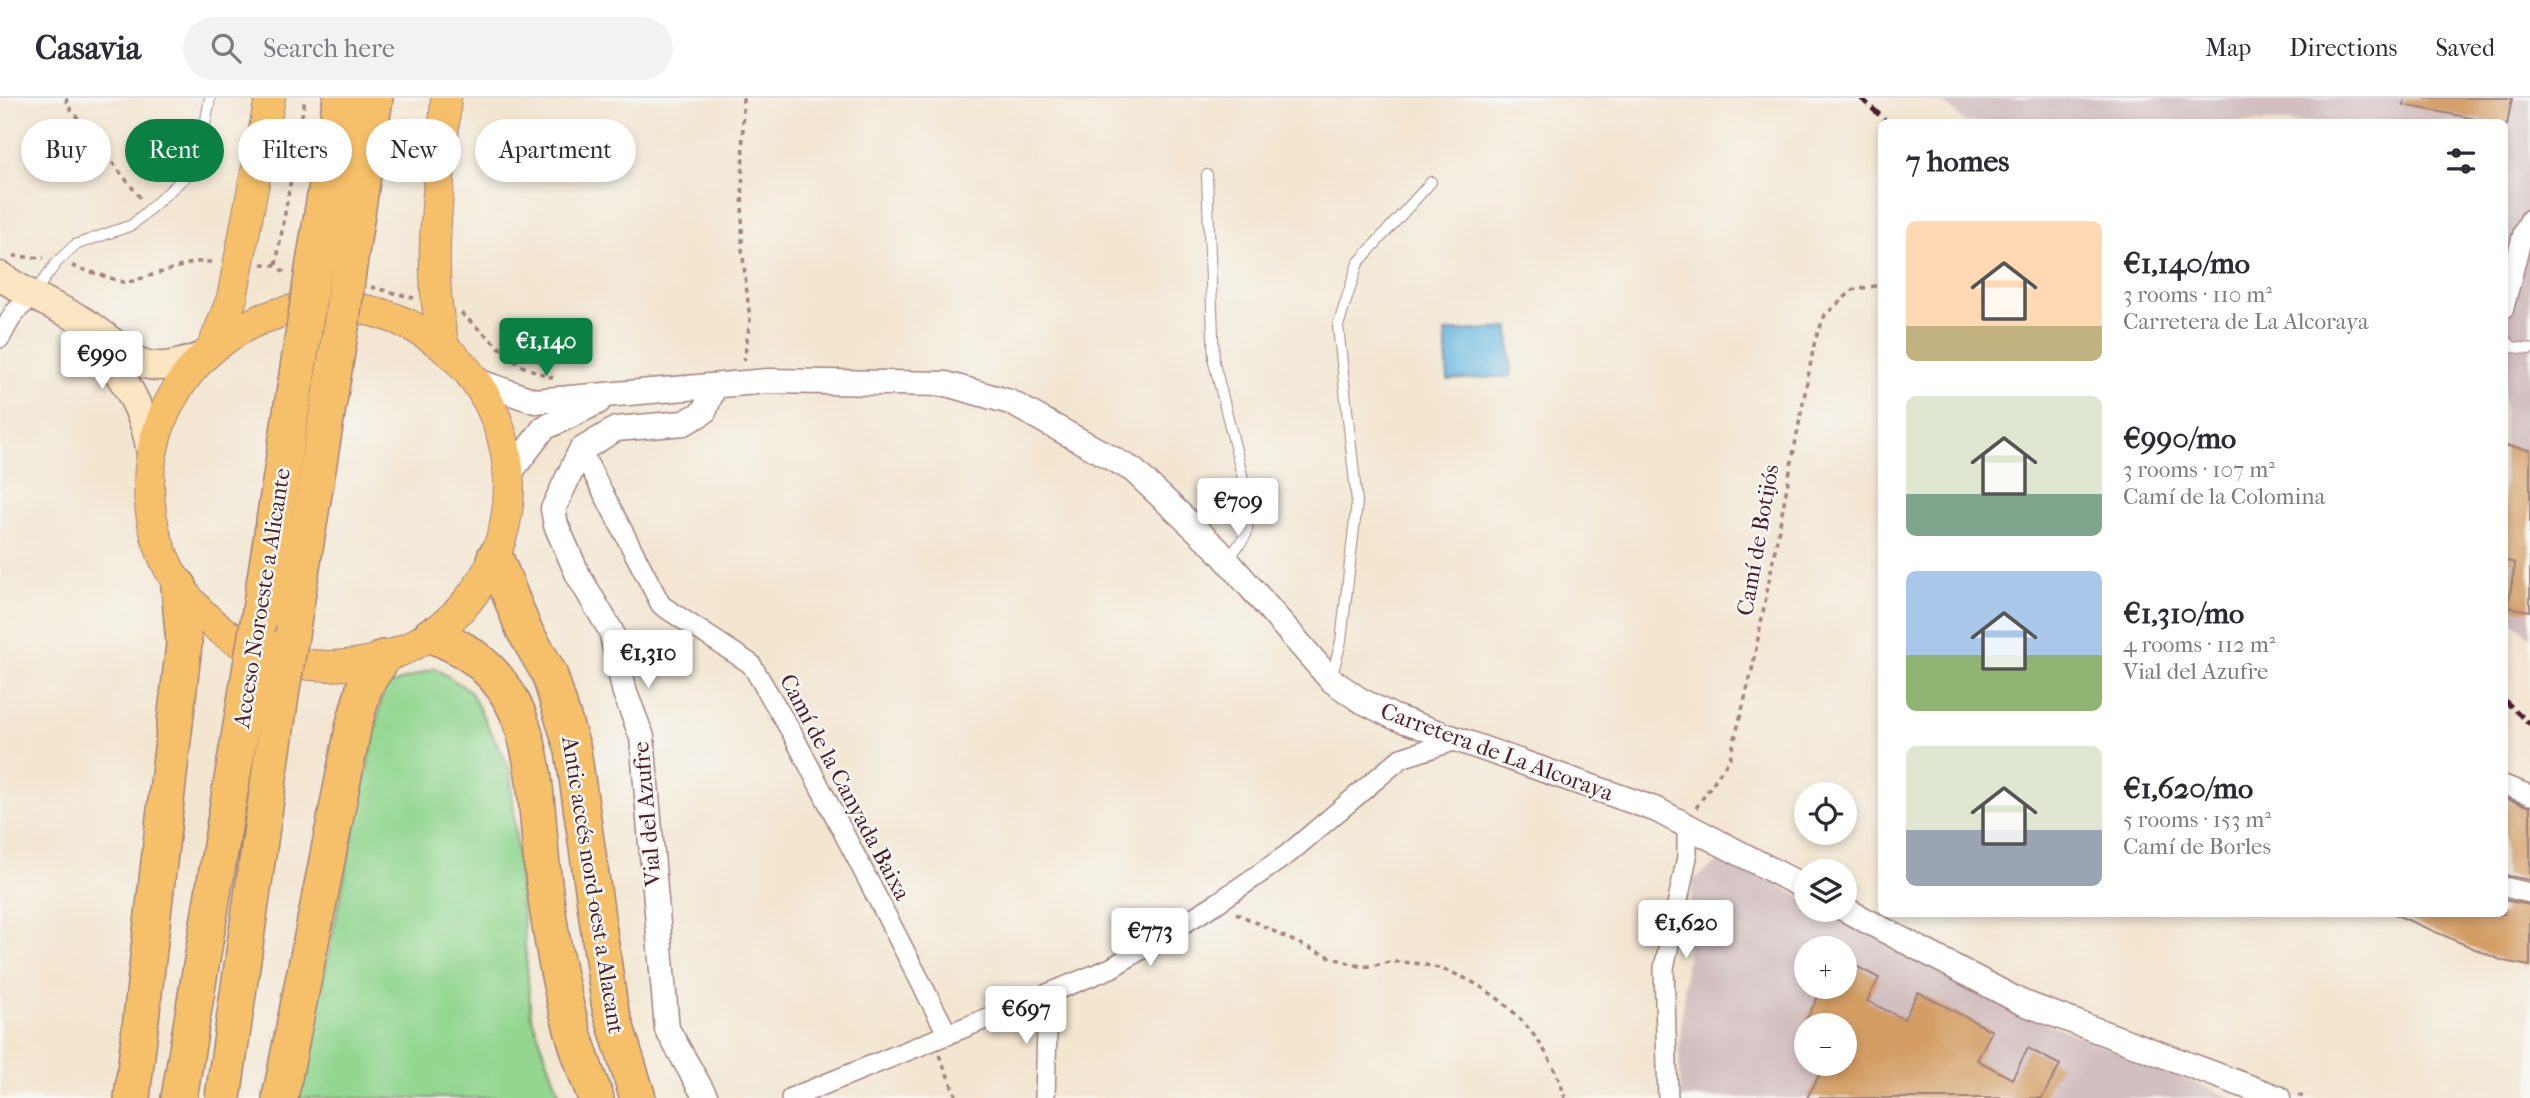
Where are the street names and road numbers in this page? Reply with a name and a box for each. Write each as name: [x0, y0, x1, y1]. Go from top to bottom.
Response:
street label: Camí de Botijós: [1731, 462, 1785, 618]
street label: Acceso Noroeste a Alicante: [228, 466, 296, 731]
street label: Camí de la Canyada Baixa: [774, 669, 916, 905]
street label: Carretera de La Alcoraya: [1377, 697, 1617, 807]
street label: Antic accés nord-oest a Alacant: [556, 733, 630, 1036]
street label: Vial del Azufre: [627, 740, 667, 889]

